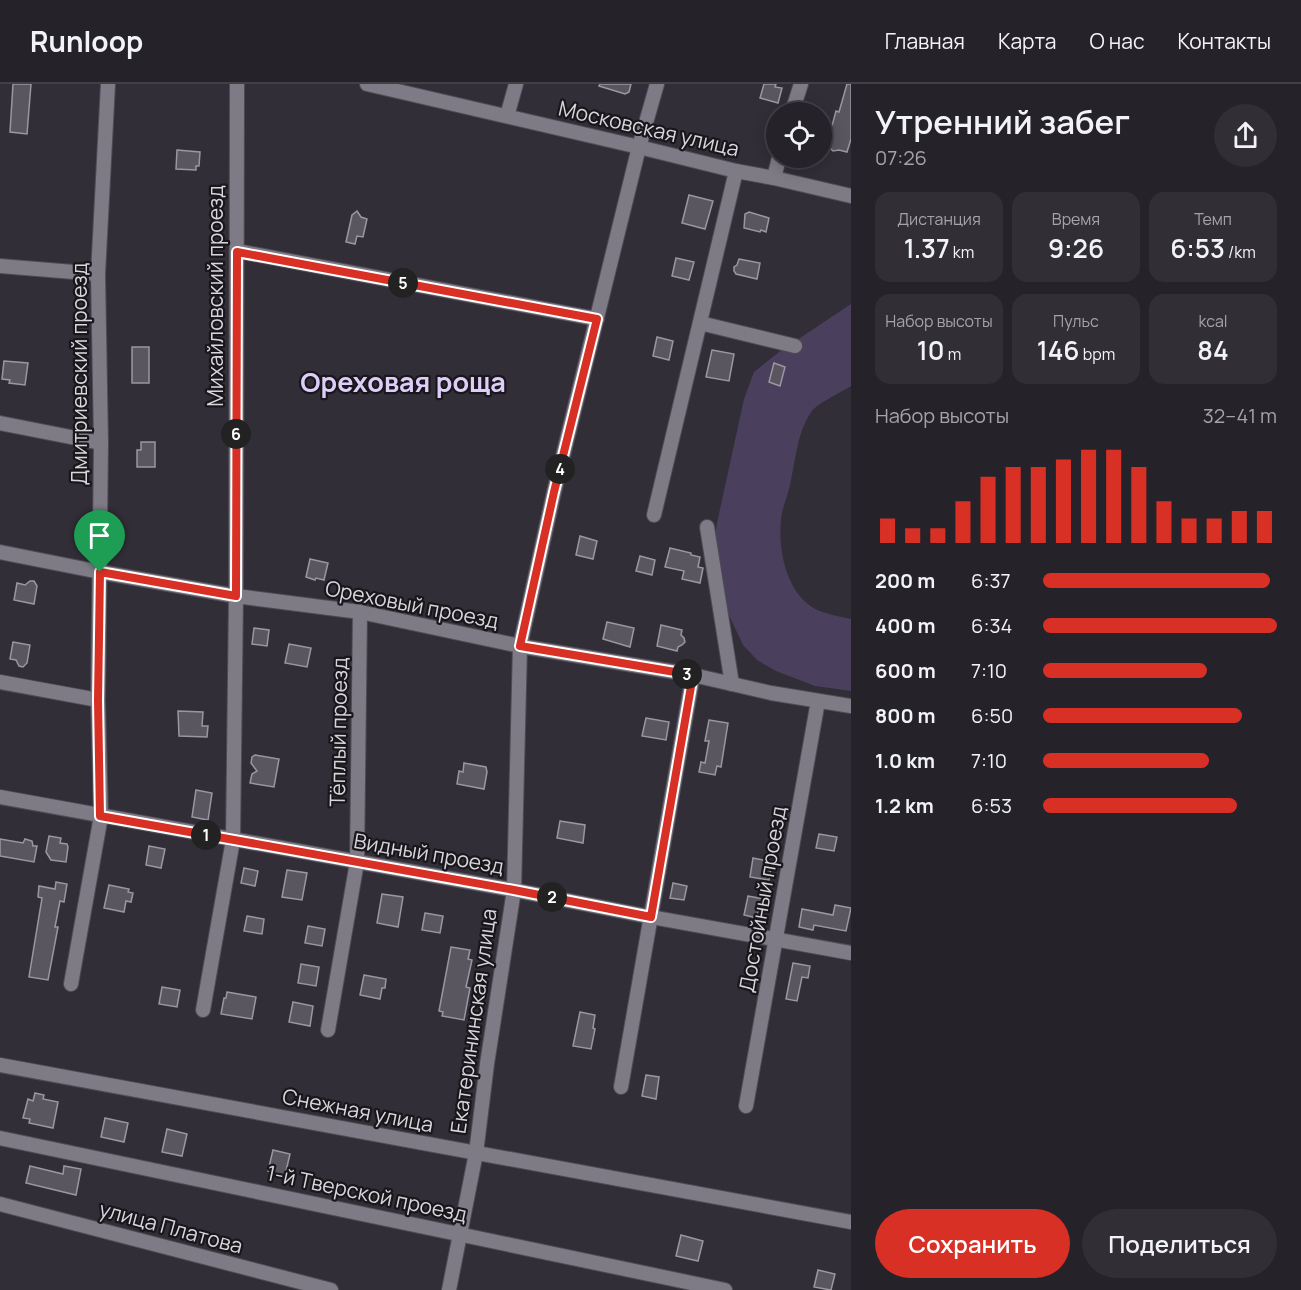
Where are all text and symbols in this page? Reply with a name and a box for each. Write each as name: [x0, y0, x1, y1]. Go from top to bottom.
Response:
text: Runloop: [30, 22, 143, 60]
text: Главная: [885, 27, 965, 55]
text: Карта: [998, 27, 1056, 55]
text: О нас: [1089, 27, 1145, 55]
text: Контакты: [1178, 27, 1271, 55]
street label: Московская улица: [556, 94, 742, 162]
text: Утренний забег: [875, 99, 1130, 144]
map controls: [766, 102, 832, 168]
button: locate: [766, 102, 832, 168]
button: share: [1214, 104, 1277, 167]
text: 07:26: [875, 144, 927, 171]
street label: Михайловский проезд: [201, 185, 229, 407]
text: Дистанция: [897, 208, 981, 230]
text: Время: [1052, 208, 1100, 230]
text: Темп: [1194, 208, 1232, 230]
text: 1.37: [904, 230, 950, 266]
text: 9:26: [1048, 230, 1104, 266]
text: 6:53: [1170, 230, 1225, 266]
text: km: [950, 241, 974, 263]
text: /km: [1225, 241, 1256, 263]
street label: Дмитриевский проезд: [65, 263, 93, 485]
pin: 5: [388, 268, 418, 298]
text: 5: [398, 272, 408, 294]
text: Набор высоты: [885, 310, 993, 332]
text: Пульс: [1053, 310, 1099, 332]
text: kcal: [1198, 310, 1228, 332]
text: 10: [917, 332, 944, 368]
text: 146: [1037, 332, 1080, 368]
text: 84: [1197, 332, 1229, 368]
text: m: [944, 343, 961, 365]
text: bpm: [1080, 343, 1115, 365]
district label: Ореховая роща: [300, 363, 506, 400]
text: Набор высоты: [875, 402, 1009, 429]
text: 32–41 m: [1203, 402, 1277, 429]
pin: 6: [221, 419, 251, 449]
text: 6: [231, 423, 241, 445]
pin: 4: [545, 454, 575, 484]
text: 4: [555, 458, 565, 480]
pin: [74, 510, 125, 572]
icon: arrive: [83, 519, 116, 552]
text: 200 m: [875, 567, 935, 594]
text: 6:37: [971, 567, 1011, 594]
street label: Ореховый проезд: [323, 573, 501, 635]
text: 400 m: [875, 612, 935, 639]
text: 6:34: [971, 612, 1012, 639]
street label: Тёплый проезд: [323, 657, 353, 807]
text: 600 m: [875, 657, 936, 684]
text: 7:10: [971, 657, 1007, 684]
pin: 3: [672, 659, 702, 689]
text: 3: [682, 663, 692, 685]
text: 800 m: [875, 702, 936, 729]
text: 6:50: [971, 702, 1013, 729]
text: 1.0 km: [875, 747, 935, 774]
text: 7:10: [971, 747, 1007, 774]
text: 1.2 km: [875, 792, 934, 819]
text: 6:53: [971, 792, 1012, 819]
street label: Достойный проезд: [732, 804, 792, 994]
pin: 1: [191, 820, 221, 850]
text: 1: [202, 824, 210, 846]
street label: Видный проезд: [352, 826, 506, 880]
pin: 2: [537, 882, 567, 912]
text: 2: [547, 886, 557, 908]
street label: Екатерининская улица: [443, 907, 503, 1135]
street label: Снежная улица: [280, 1082, 436, 1138]
street label: 1-й Тверской проезд: [264, 1158, 470, 1228]
street label: улица Платова: [96, 1194, 246, 1260]
button: Сохранить: [875, 1209, 1070, 1278]
button: Поделиться: [1082, 1209, 1277, 1278]

